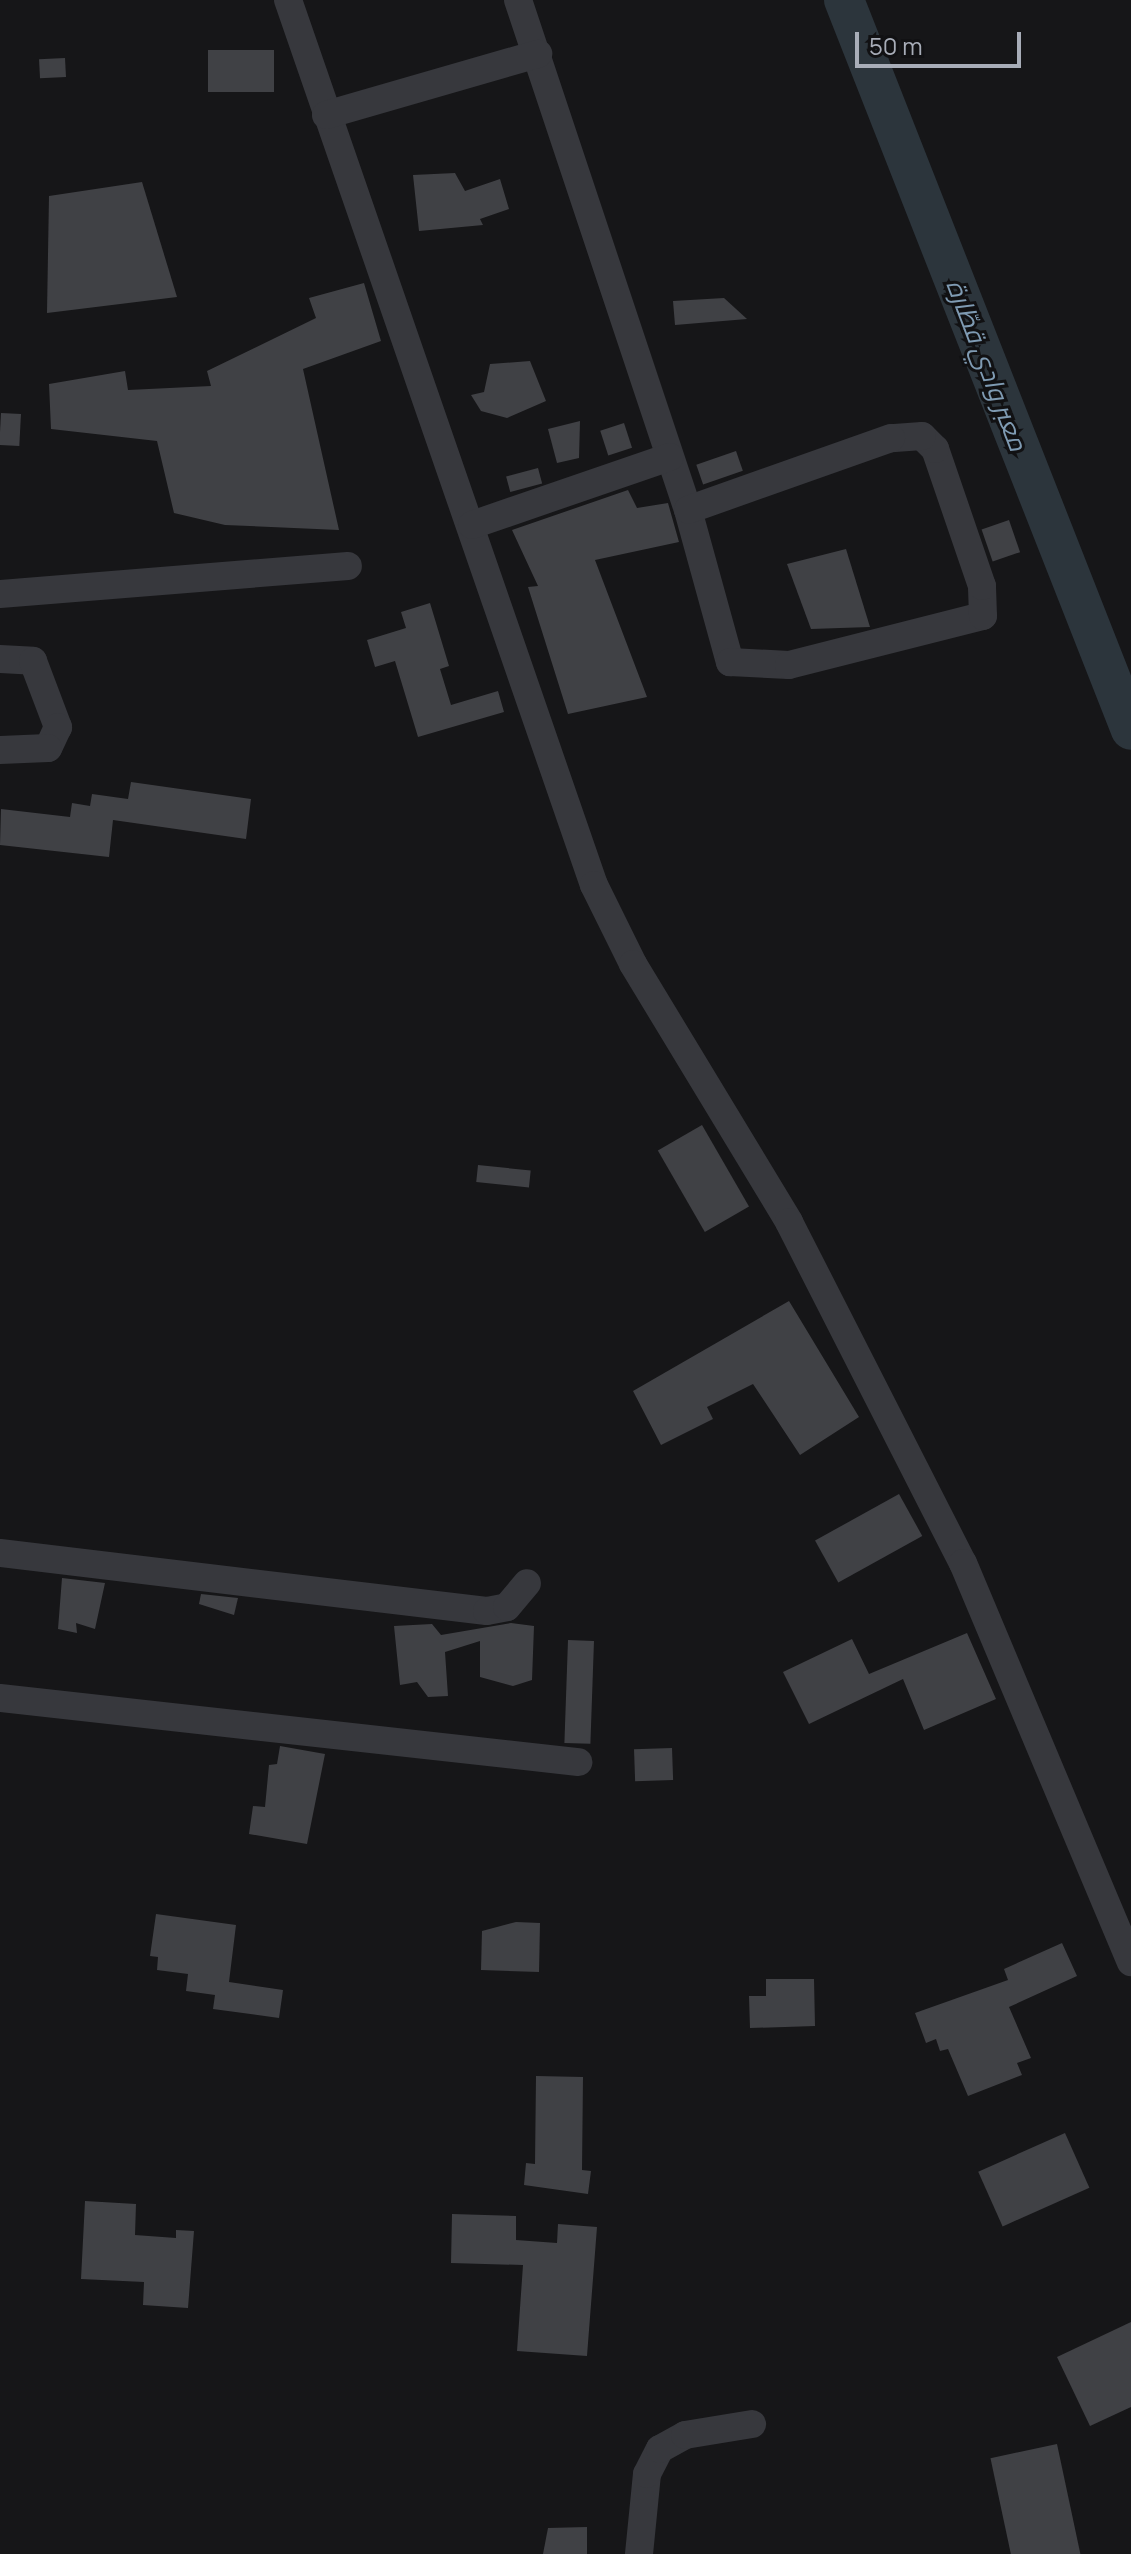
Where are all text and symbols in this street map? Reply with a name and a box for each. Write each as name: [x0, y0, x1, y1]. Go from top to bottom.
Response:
scale bar: [859, 16, 1025, 66]
text: 50 m: [869, 29, 923, 62]
water label: معبر وادي قطّارة: [940, 275, 1034, 455]

